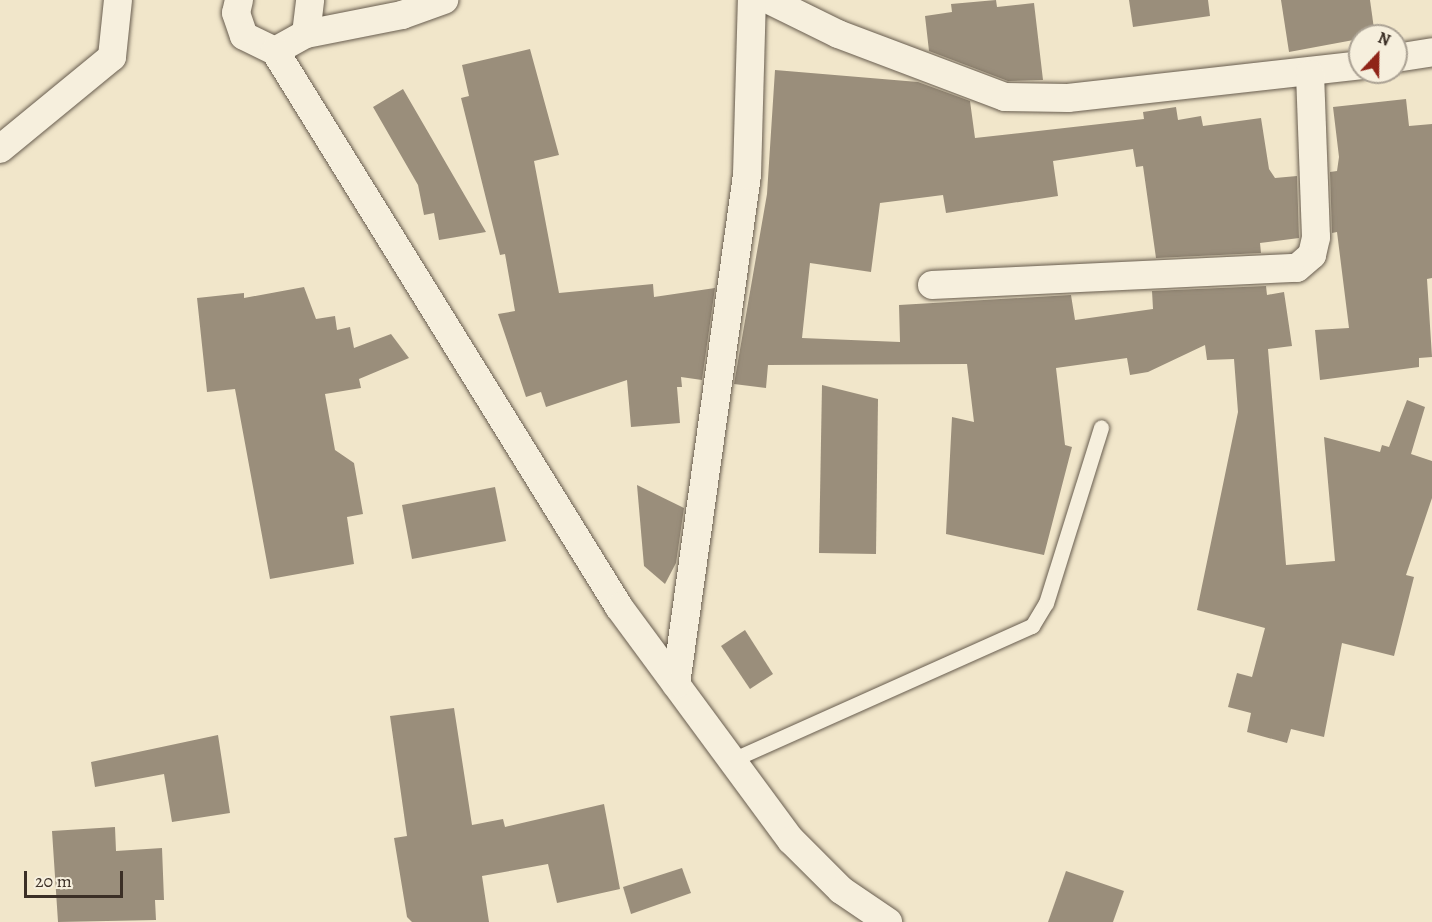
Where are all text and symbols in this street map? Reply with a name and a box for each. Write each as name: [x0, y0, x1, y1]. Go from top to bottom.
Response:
north arrow: [1348, 24, 1408, 84]
text: N: [1374, 27, 1394, 52]
scale bar: [27, 859, 126, 897]
text: 20 m: [35, 869, 72, 893]

